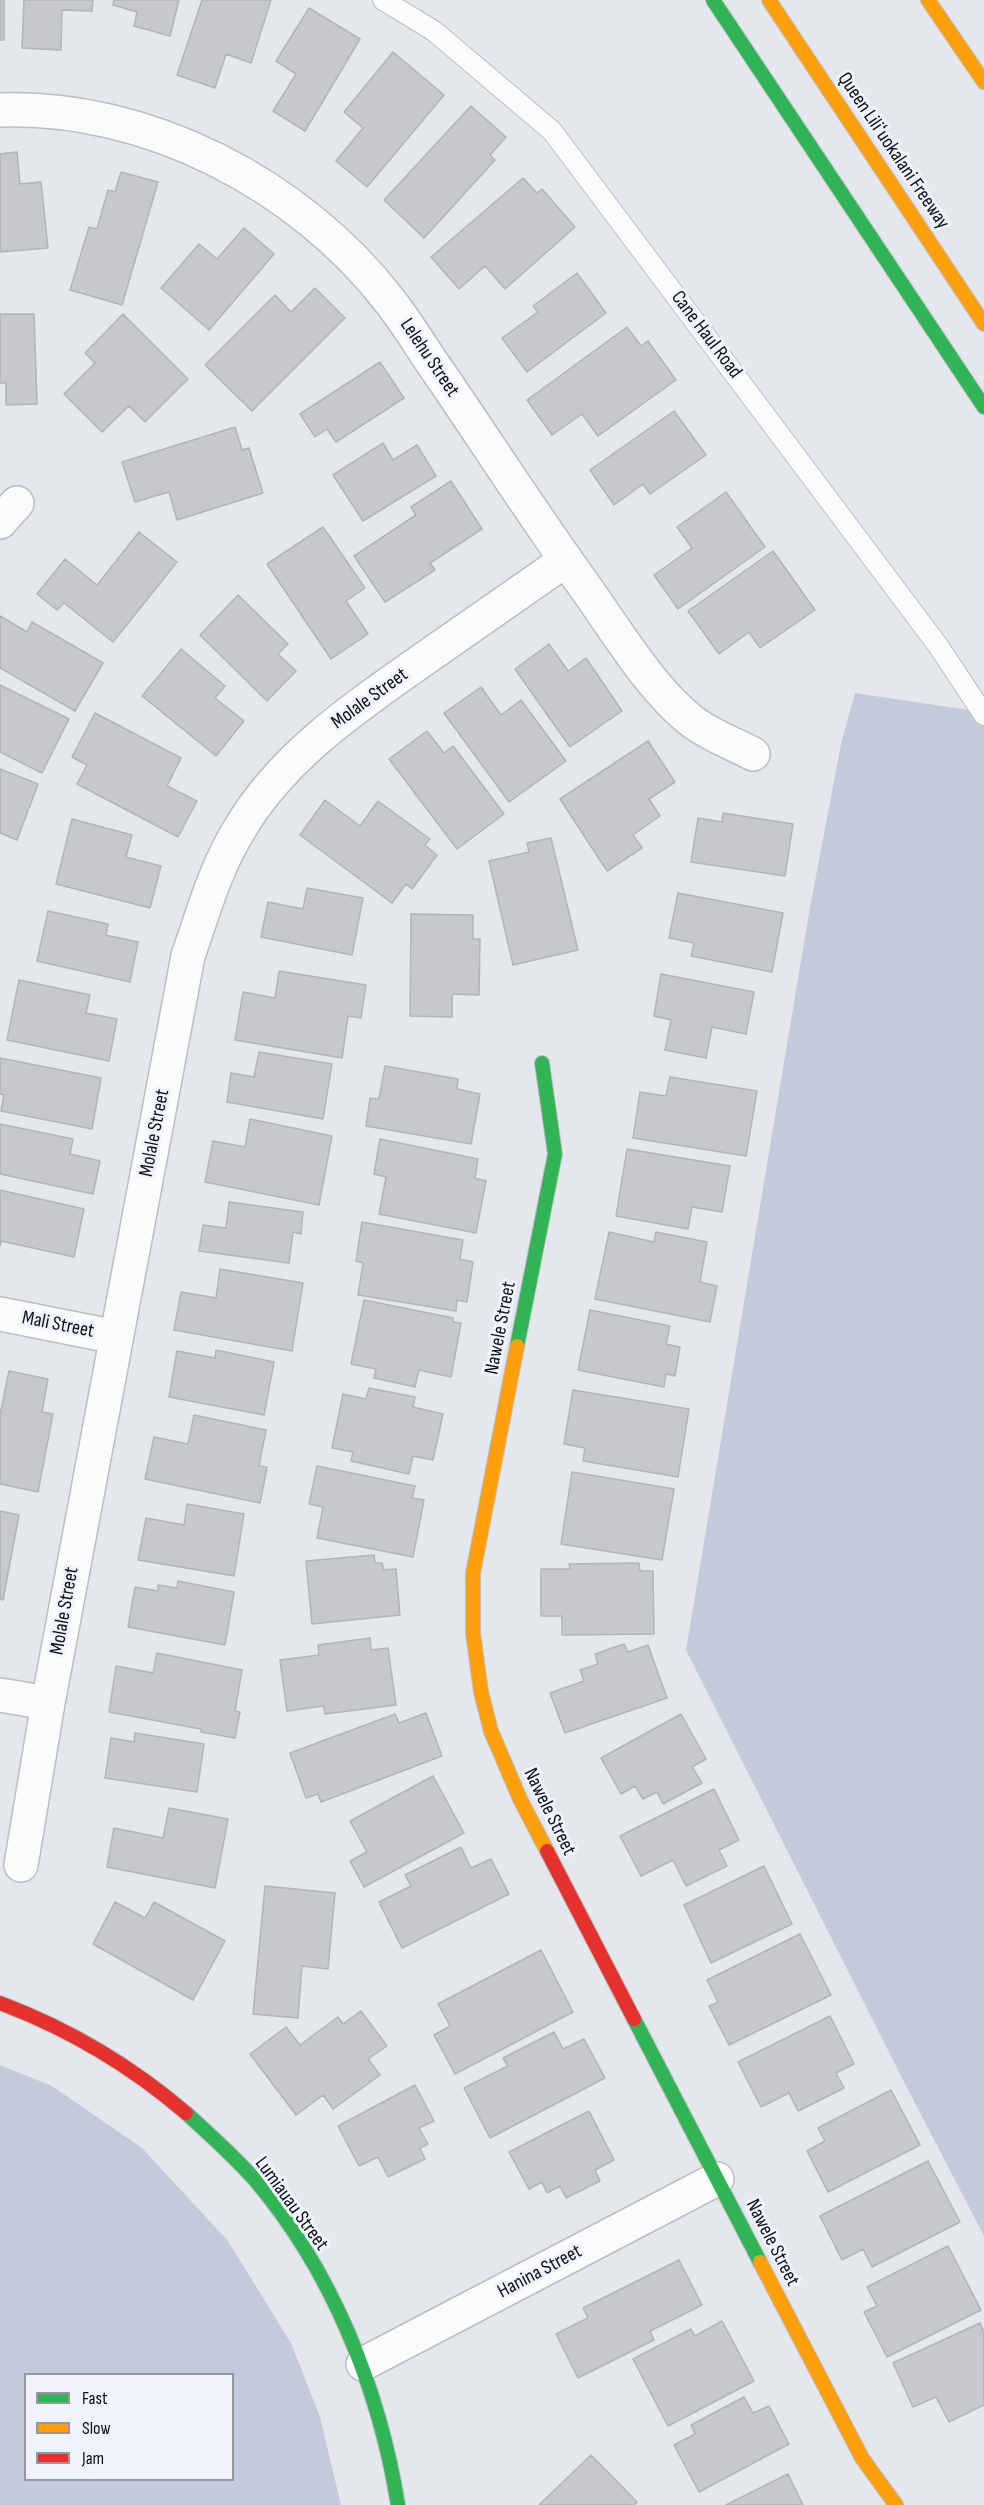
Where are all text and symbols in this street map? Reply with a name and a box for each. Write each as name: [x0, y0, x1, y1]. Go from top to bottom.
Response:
street label: Queen Liliʻuokalani Freeway: [832, 68, 954, 234]
street label: Cane Haul Road: [665, 287, 747, 383]
street label: Lelehu Street: [394, 314, 464, 402]
street label: Molale Street: [327, 663, 413, 735]
street label: Molale Street: [135, 1087, 175, 1179]
street label: Nawele Street: [480, 1280, 522, 1376]
street label: Mali Street: [20, 1306, 96, 1344]
street label: Molale Street: [45, 1565, 85, 1657]
street label: Nawele Street: [518, 1764, 580, 1860]
street label: Lumiauau Street: [249, 2153, 333, 2255]
street label: Nawele Street: [740, 2196, 804, 2290]
street label: Hanina Street: [494, 2240, 586, 2304]
legend: [24, 2373, 234, 2481]
text: Fast: [82, 2388, 107, 2409]
text: Slow: [82, 2418, 111, 2439]
text: Jam: [82, 2448, 104, 2469]

